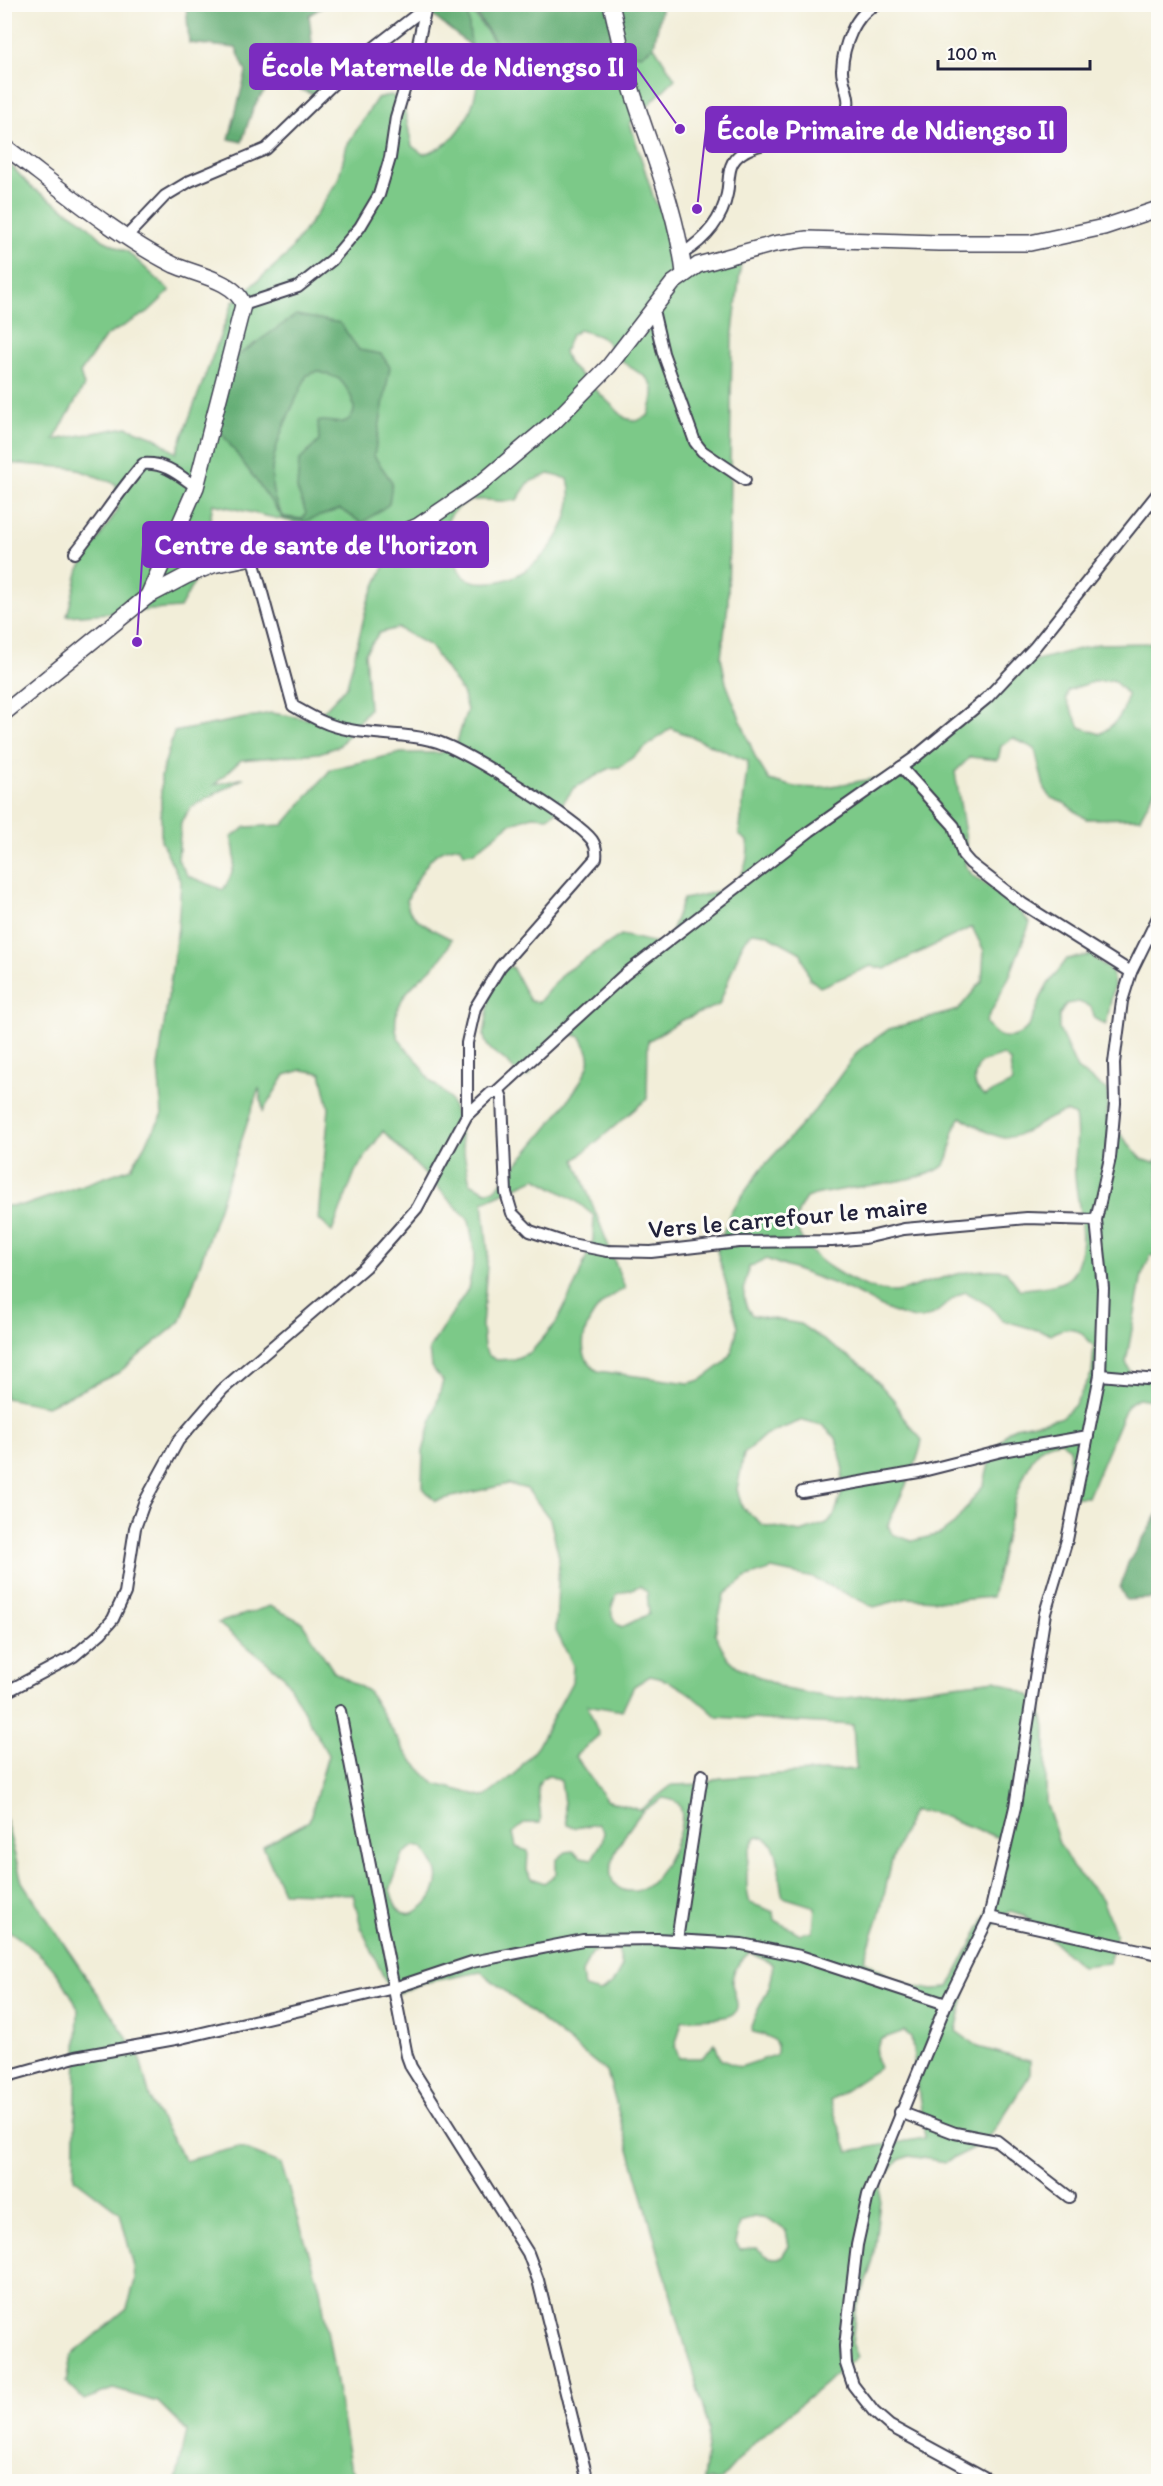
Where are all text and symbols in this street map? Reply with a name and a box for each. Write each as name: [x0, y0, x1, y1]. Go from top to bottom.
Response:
scale bar: [938, 33, 1090, 71]
text: 100 m: [947, 43, 997, 65]
callout: École Maternelle de Ndiengso II: [250, 44, 636, 89]
text: École Maternelle de Ndiengso II: [262, 50, 624, 83]
callout: École Primaire de Ndiengso II: [706, 107, 1066, 152]
text: École Primaire de Ndiengso II: [717, 113, 1055, 146]
callout: Centre de sante de l'horizon: [143, 522, 488, 567]
text: Centre de sante de l'horizon: [155, 528, 478, 561]
street label: Vers le carrefour le maire: [647, 1189, 929, 1245]

